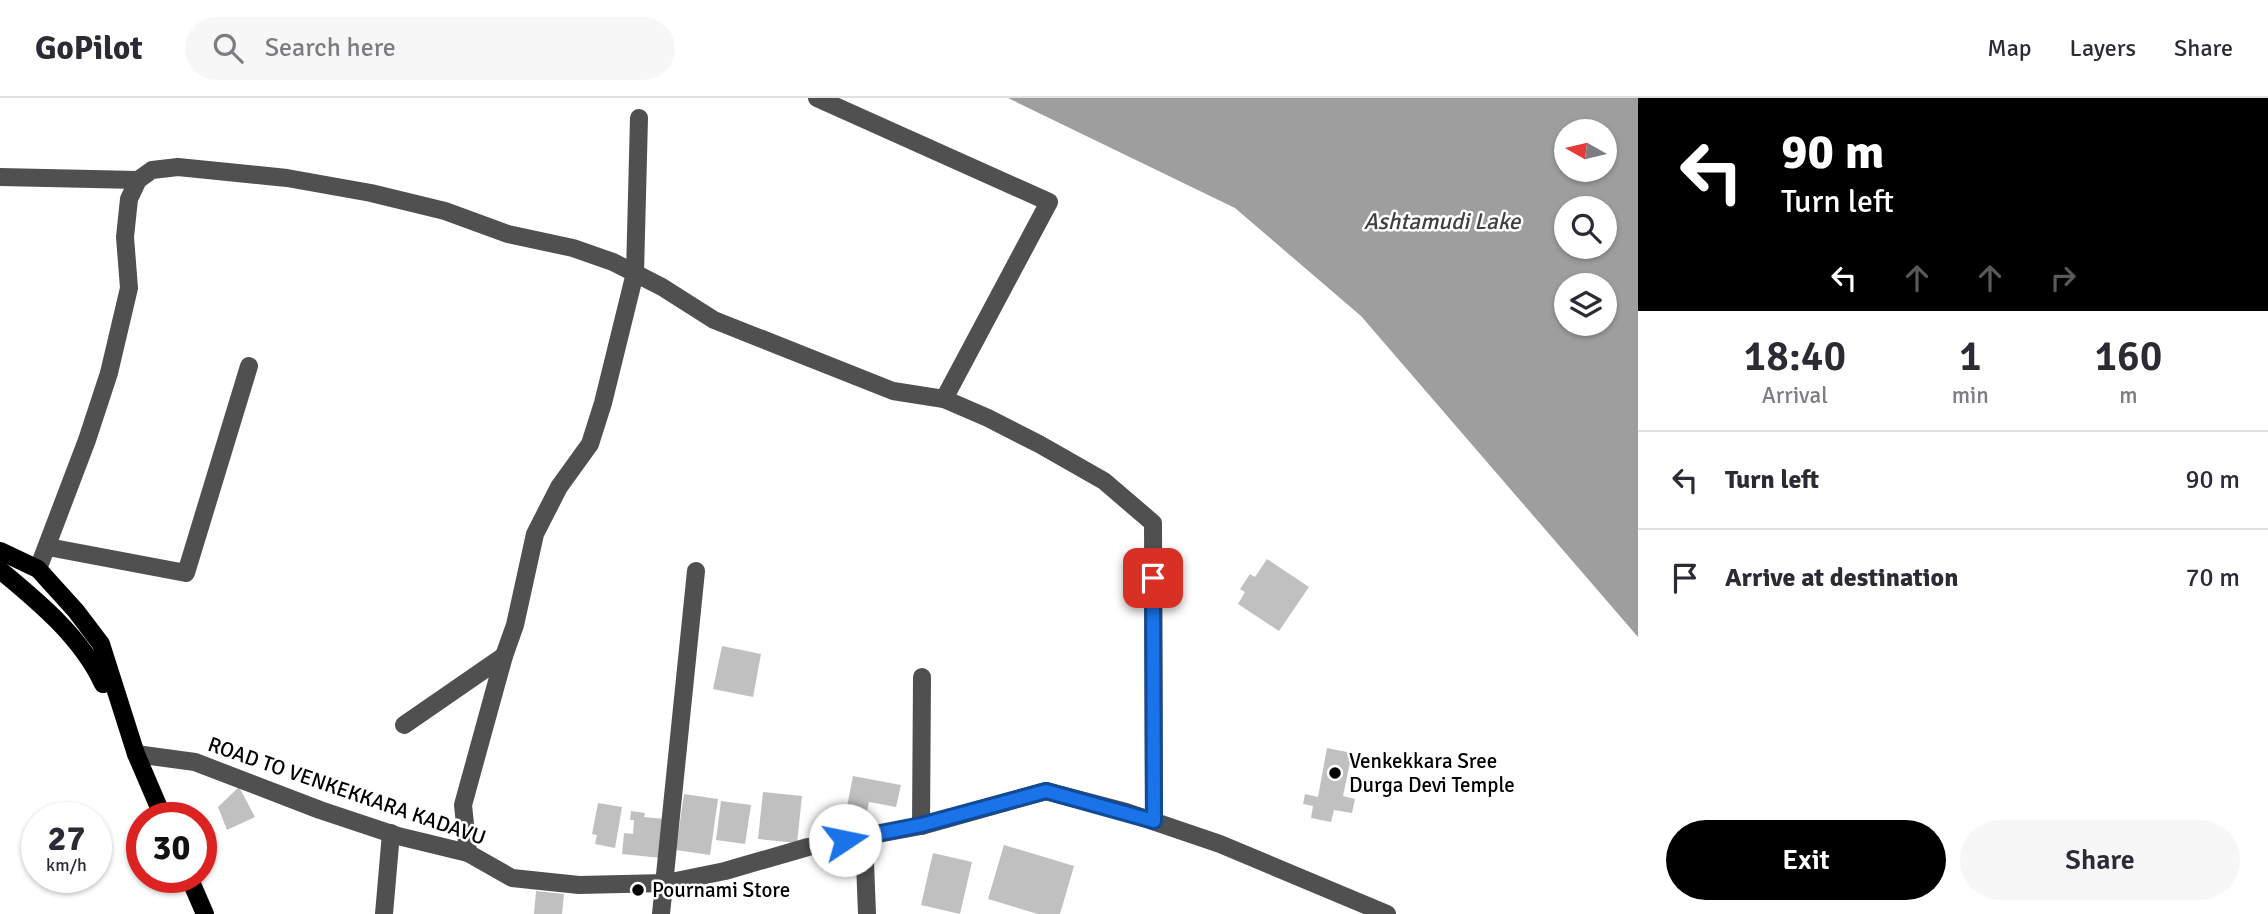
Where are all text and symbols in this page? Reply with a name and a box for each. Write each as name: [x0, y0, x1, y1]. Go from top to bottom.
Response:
search box: [185, 17, 675, 80]
text: GoPilot: [35, 28, 143, 69]
icon: search: [209, 29, 247, 67]
text: Search here: [265, 32, 396, 64]
text: Map: [1987, 33, 2032, 63]
text: Layers: [2070, 33, 2136, 63]
text: Share: [2174, 33, 2233, 63]
north arrow: [1554, 119, 1617, 182]
map controls: [1554, 119, 1617, 336]
text: 90 m: [1781, 122, 1884, 182]
icon: left: [1666, 126, 1757, 217]
text: Turn left: [1781, 182, 1894, 221]
button: search: [1554, 196, 1617, 259]
water label: Ashtamudi Lake: [1364, 207, 1522, 236]
icon: left: [1825, 259, 1863, 297]
icon: ahead: [1898, 259, 1936, 297]
icon: ahead: [1971, 259, 2009, 297]
icon: right: [2044, 259, 2082, 297]
button: layers: [1554, 273, 1617, 336]
text: 18:40: [1744, 331, 1846, 382]
text: 1: [1959, 331, 1982, 382]
text: 160: [2094, 331, 2162, 382]
text: Arrival: [1762, 381, 1828, 410]
text: min: [1952, 381, 1989, 410]
text: m: [2119, 381, 2138, 410]
icon: left: [1666, 461, 1704, 499]
text: Turn left: [1725, 464, 1819, 496]
text: 90 m: [2185, 464, 2240, 496]
pin: [1123, 548, 1183, 608]
icon: arrive: [1134, 559, 1172, 597]
icon: arrive: [1666, 559, 1704, 597]
text: Arrive at destination: [1725, 562, 1958, 594]
text: 70 m: [2185, 562, 2240, 594]
street label: ROAD TO VENKEKKARA KADAVU: [205, 731, 489, 851]
place label: Venkekkara Sree Durga Devi Temple: [1349, 748, 1515, 798]
marker: Venkekkara Sree Durga Devi Temple: [1327, 765, 1343, 781]
speed limit sign: 30: [126, 802, 217, 893]
position arrow: [808, 803, 882, 877]
text: 27: [48, 817, 85, 860]
button: Exit: [1666, 820, 1946, 900]
button: Share: [1960, 820, 2240, 900]
text: km/h: [46, 854, 87, 876]
place label: Pournami Store: [652, 877, 790, 903]
marker: Pournami Store: [630, 882, 646, 898]

